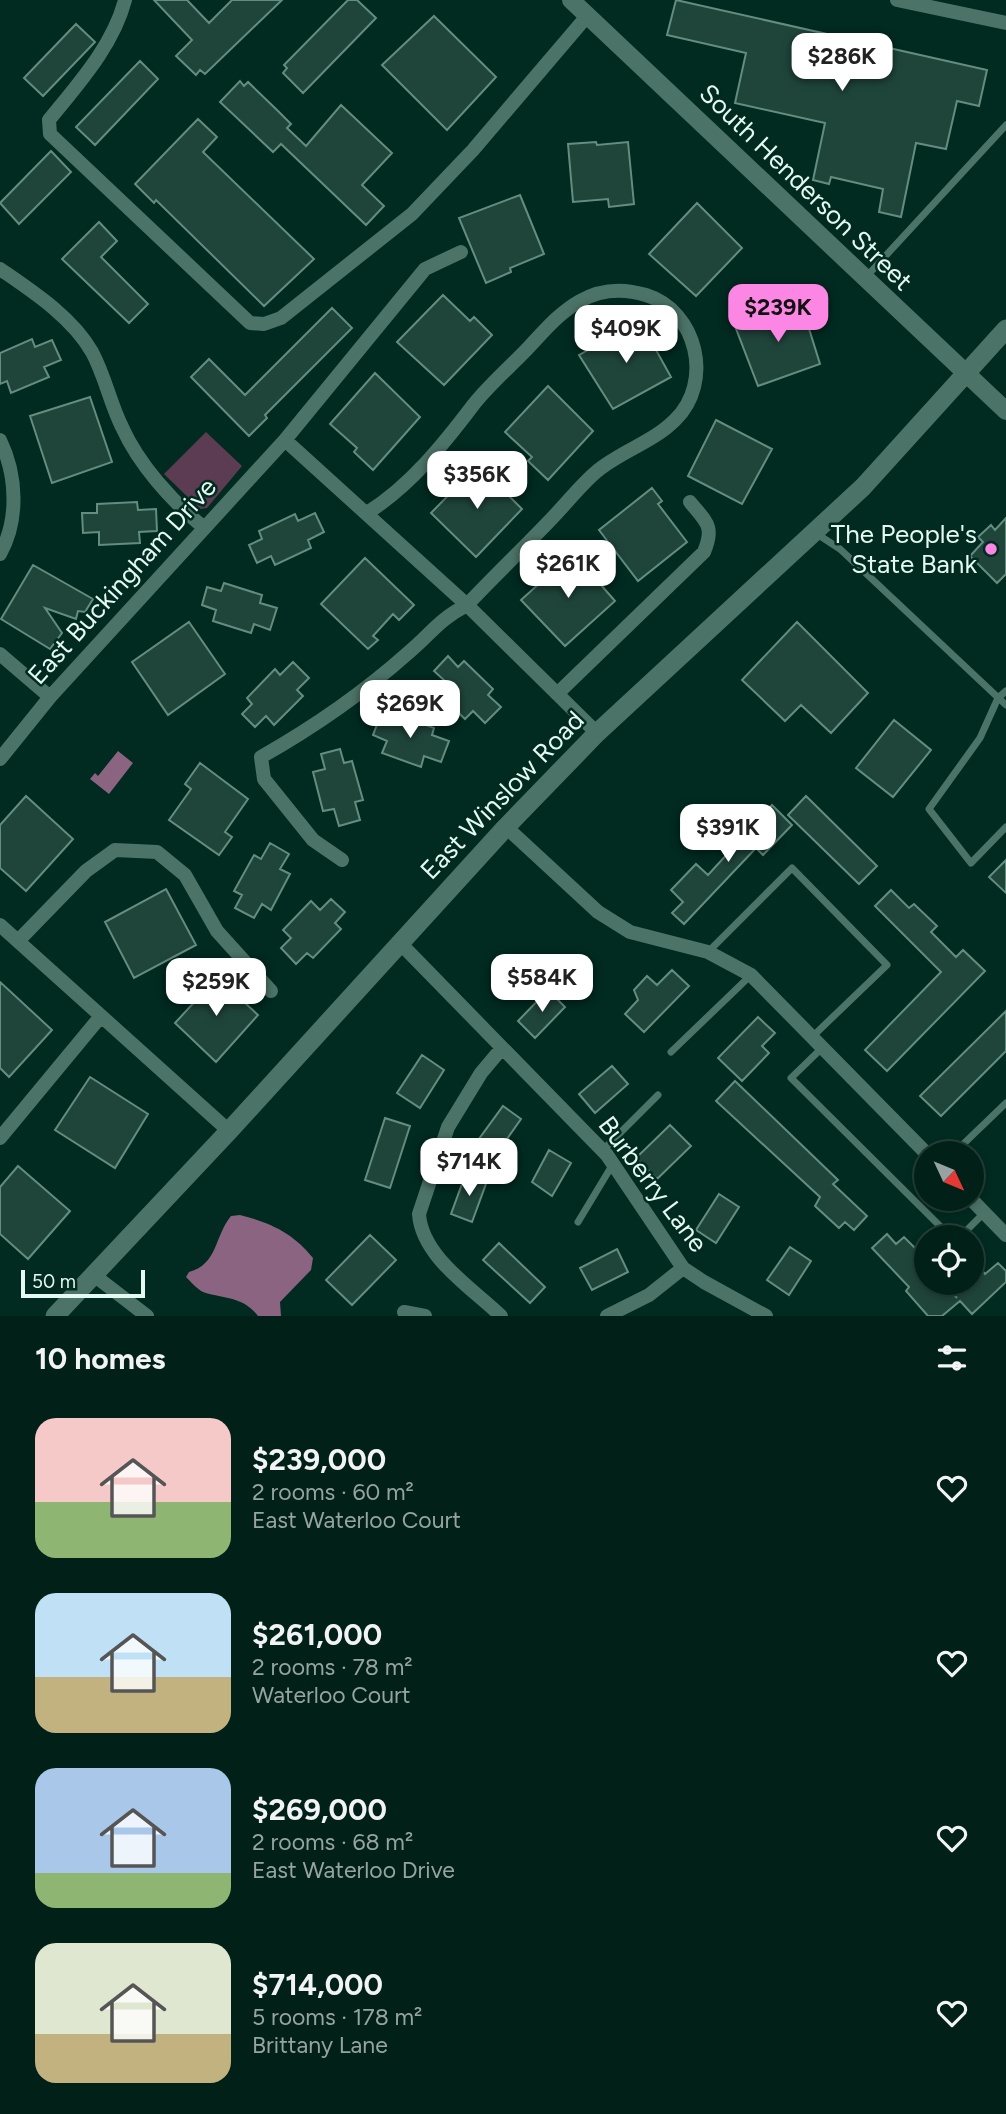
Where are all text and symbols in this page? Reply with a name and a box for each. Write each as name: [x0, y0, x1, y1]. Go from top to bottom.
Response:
pin: $286K: [793, 34, 891, 93]
text: $286K: [808, 42, 876, 70]
street label: South Henderson Street: [693, 77, 919, 297]
pin: $239K: [729, 284, 827, 344]
text: $239K: [744, 293, 812, 321]
pin: $409K: [577, 306, 675, 365]
text: $409K: [591, 314, 661, 342]
pin: $356K: [428, 452, 526, 511]
text: $356K: [443, 460, 511, 488]
street label: East Buckingham Drive: [21, 471, 223, 691]
place label: The People's State Bank: [831, 518, 977, 580]
pin: $261K: [519, 540, 617, 600]
marker: The People's State Bank: [983, 541, 999, 557]
text: $261K: [536, 549, 600, 577]
pin: $269K: [361, 680, 459, 740]
text: $269K: [376, 689, 444, 717]
street label: East Winslow Road: [413, 704, 591, 886]
pin: $391K: [679, 804, 777, 864]
text: $391K: [696, 813, 760, 841]
pin: $584K: [493, 954, 591, 1014]
pin: $259K: [167, 958, 265, 1018]
text: $584K: [507, 963, 577, 991]
text: $259K: [182, 967, 250, 995]
street label: Burberry Lane: [592, 1110, 714, 1258]
pin: $714K: [420, 1138, 518, 1198]
north arrow: [914, 1141, 984, 1211]
map controls: [914, 1141, 984, 1295]
text: $714K: [436, 1147, 502, 1175]
button: locate: [914, 1225, 984, 1295]
scale bar: [21, 1267, 145, 1299]
text: 50 m: [32, 1270, 76, 1293]
icon: filters: [933, 1339, 971, 1377]
text: 10 homes: [35, 1340, 166, 1377]
text: $239,000: [252, 1441, 386, 1478]
icon: home: [91, 1446, 175, 1530]
icon: heart: [933, 1469, 971, 1507]
text: 2 rooms · 60 m²: [252, 1478, 414, 1506]
text: East Waterloo Court: [252, 1506, 461, 1534]
text: $261,000: [252, 1616, 382, 1653]
icon: home: [91, 1621, 175, 1705]
icon: heart: [933, 1644, 971, 1682]
text: 2 rooms · 78 m²: [252, 1653, 413, 1681]
text: Waterloo Court: [252, 1681, 411, 1709]
text: $269,000: [252, 1791, 387, 1828]
icon: home: [91, 1796, 175, 1880]
icon: heart: [933, 1819, 971, 1857]
text: 2 rooms · 68 m²: [252, 1828, 413, 1856]
text: East Waterloo Drive: [252, 1856, 455, 1884]
text: $714,000: [252, 1966, 383, 2003]
icon: home: [91, 1971, 175, 2055]
icon: heart: [933, 1994, 971, 2032]
text: 5 rooms · 178 m²: [252, 2003, 422, 2031]
text: Brittany Lane: [252, 2031, 388, 2059]

